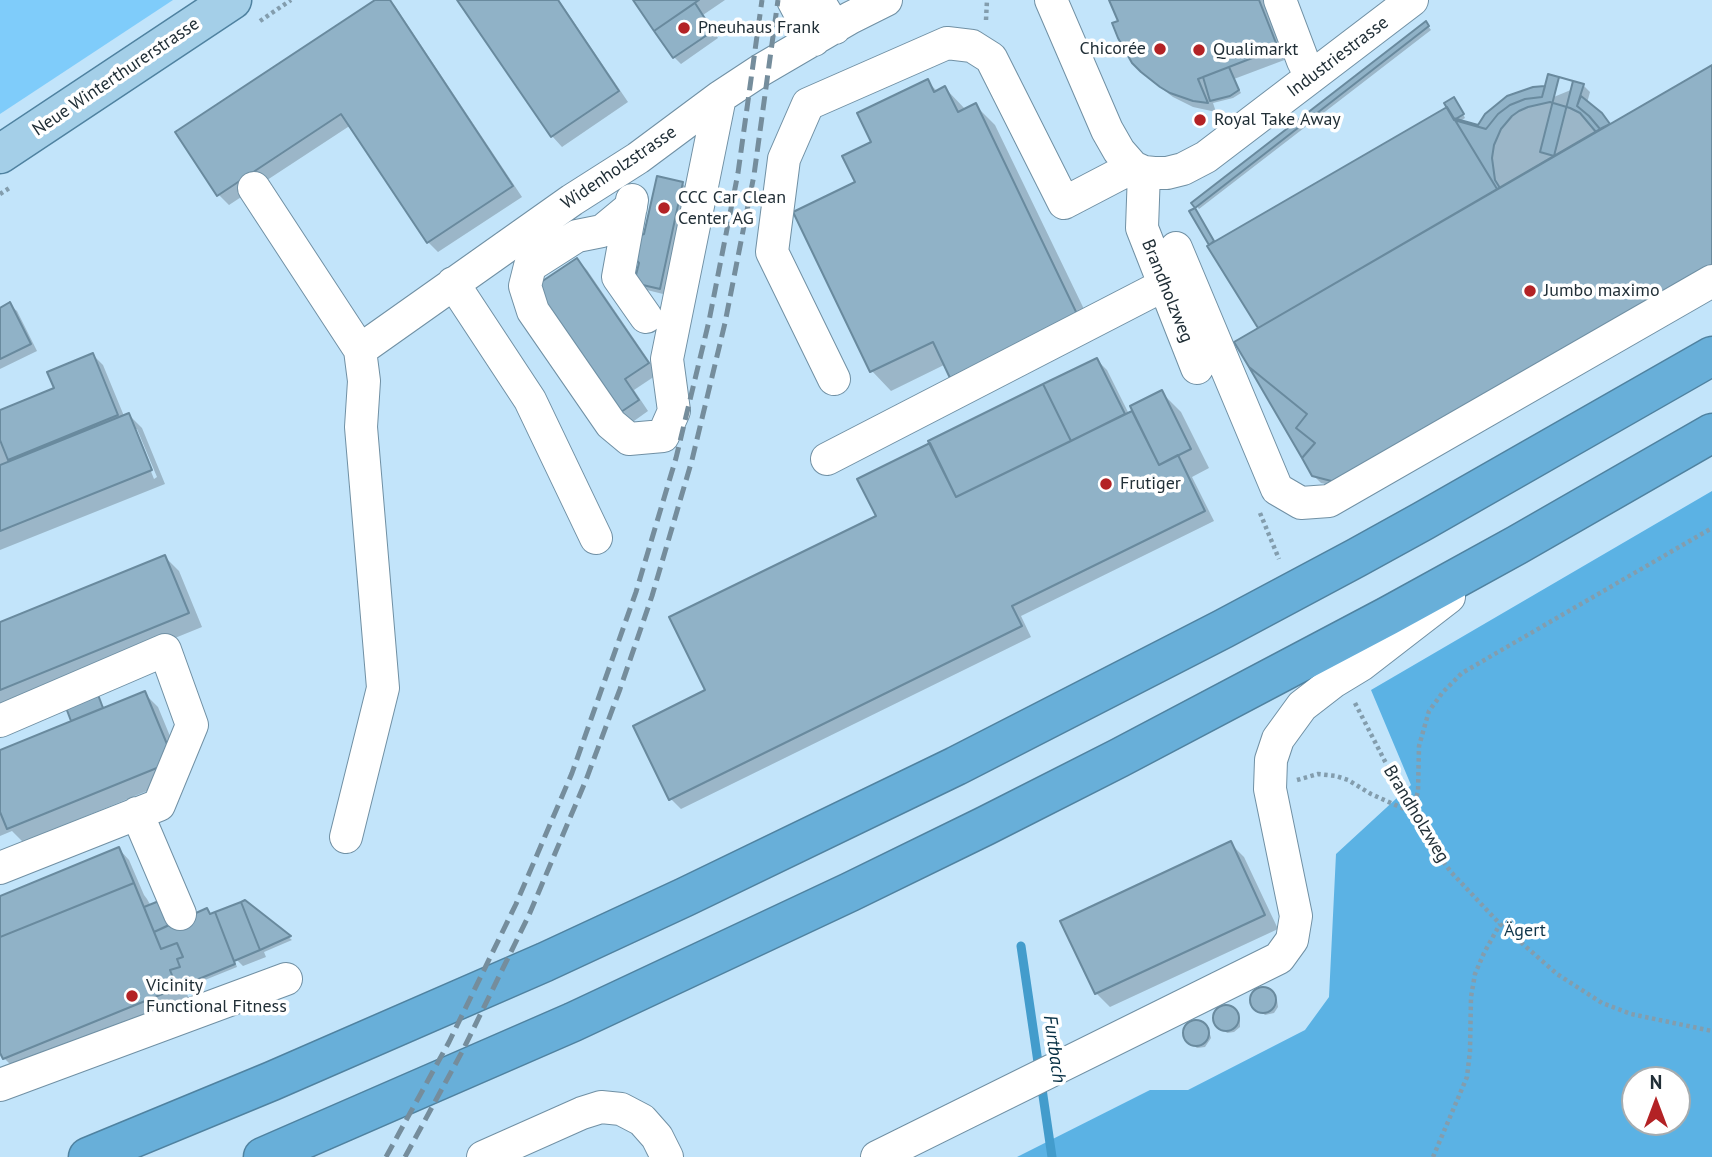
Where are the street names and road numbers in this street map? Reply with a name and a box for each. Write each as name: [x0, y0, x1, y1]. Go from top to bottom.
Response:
street label: Industriestrasse: [1283, 12, 1393, 102]
street label: Neue Winterthurerstrasse: [29, 13, 203, 141]
street label: Widenholzstrasse: [557, 122, 681, 214]
street label: Brandholzweg: [1136, 236, 1198, 346]
street label: Brandholzweg: [1379, 761, 1453, 867]

